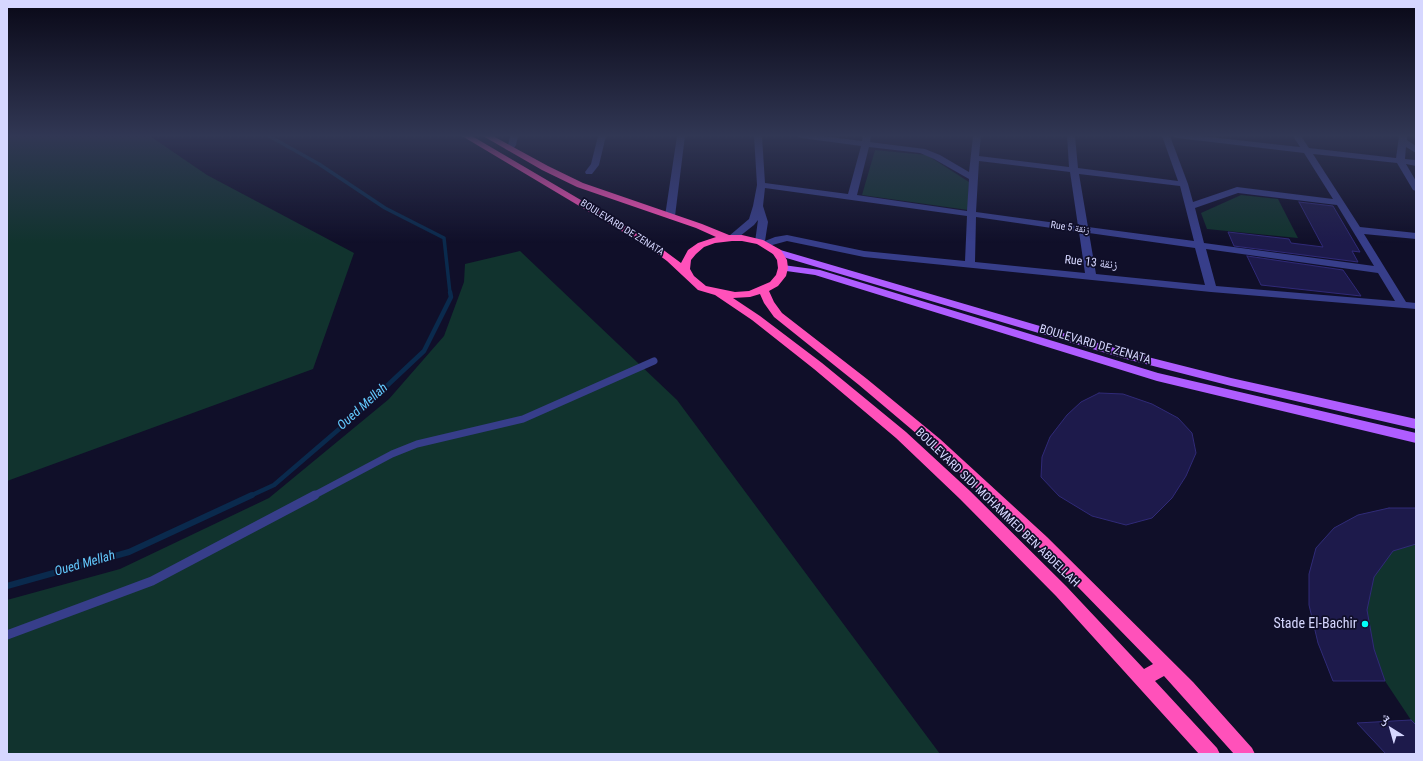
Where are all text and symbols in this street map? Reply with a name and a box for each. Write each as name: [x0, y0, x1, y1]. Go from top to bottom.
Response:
street label: BOULEVARD DE ZENATA: [578, 197, 666, 259]
street label: Rue 5 زنقة: [1050, 219, 1090, 237]
street label: Rue 13 زنقة: [1064, 253, 1118, 273]
street label: BOULEVARD DE ZENATA: [1037, 322, 1153, 368]
water label: Oued Mellah: [335, 380, 391, 434]
street label: BOULEVARD SIDI MOHAMMED BEN ABDELLAH: [912, 426, 1082, 590]
water label: Oued Mellah: [53, 548, 117, 580]
place label: Stade El-Bachir: [1273, 616, 1357, 632]
marker: Stade El-Bachir: [1360, 619, 1370, 629]
north arrow: [1371, 709, 1411, 749]
text: ش: [1375, 710, 1392, 728]

